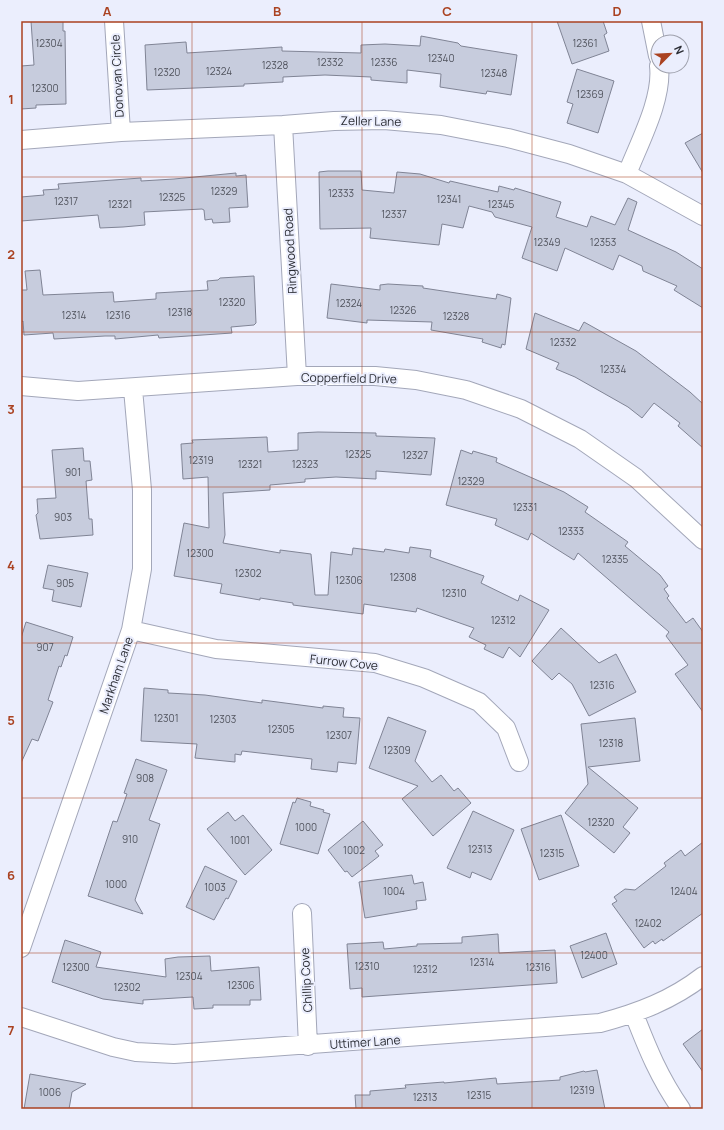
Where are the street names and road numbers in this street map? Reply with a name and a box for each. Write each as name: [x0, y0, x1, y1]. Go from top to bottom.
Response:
street label: Donovan Circle: [106, 34, 128, 118]
street label: Zeller Lane: [341, 112, 401, 130]
street label: Ringwood Road: [279, 208, 301, 294]
street label: Copperfield Drive: [301, 369, 397, 387]
street label: Markham Lane: [95, 634, 137, 716]
street label: Furrow Cove: [309, 650, 379, 674]
street label: Chillip Cove: [296, 947, 316, 1013]
street label: Uttimer Lane: [329, 1031, 401, 1053]

